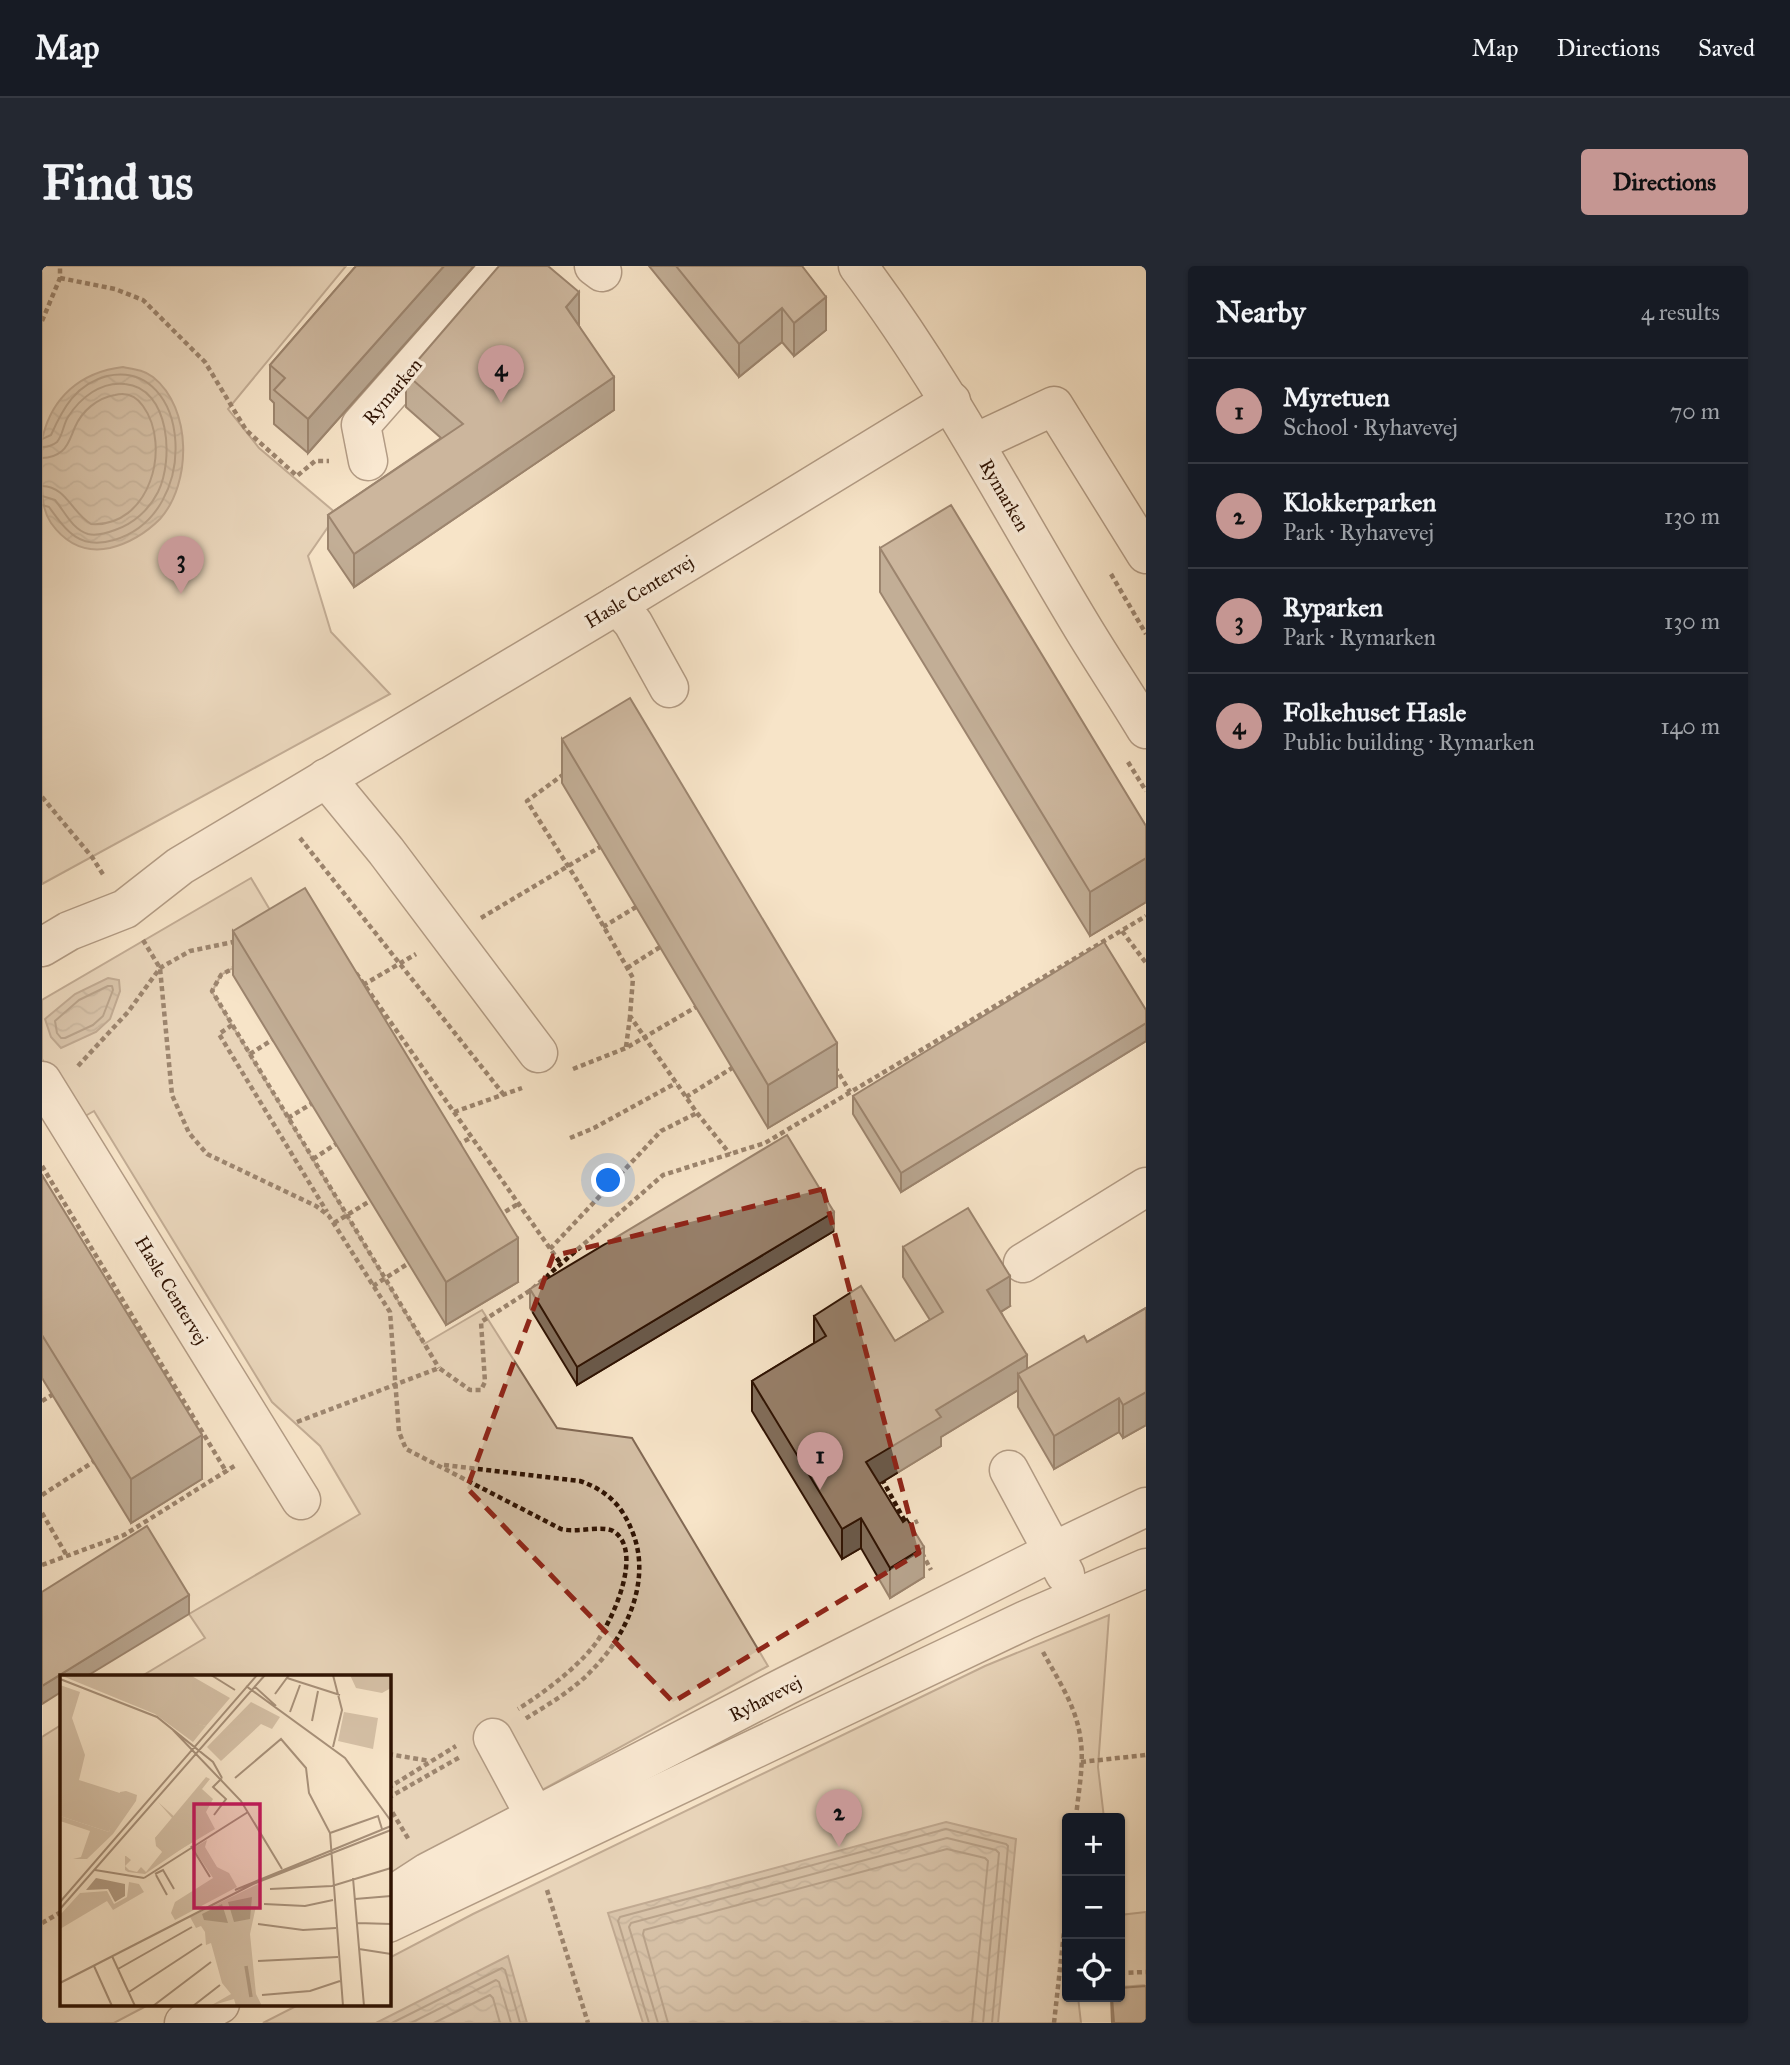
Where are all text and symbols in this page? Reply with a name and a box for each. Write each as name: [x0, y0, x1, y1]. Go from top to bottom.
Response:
text: Map: [35, 28, 99, 68]
text: Map: [1472, 33, 1519, 63]
text: Directions: [1557, 33, 1660, 63]
text: Saved: [1698, 33, 1755, 63]
button: Directions: [1581, 149, 1748, 215]
text: Find us: [42, 153, 193, 212]
text: Nearby: [1216, 294, 1306, 330]
text: 4 results: [1641, 298, 1720, 326]
pin: 4: [478, 345, 524, 403]
street label: Rymarken: [358, 353, 427, 429]
text: Myretuen: [1283, 381, 1390, 413]
text: 1: [1234, 397, 1244, 425]
text: 70 m: [1670, 397, 1720, 425]
text: School · Ryhavevej: [1283, 413, 1458, 441]
street label: Rymarken: [975, 455, 1034, 535]
text: Klokkerparken: [1283, 486, 1436, 518]
text: 2: [1233, 502, 1245, 530]
text: 130 m: [1664, 502, 1720, 530]
text: Park · Ryhavevej: [1283, 518, 1434, 546]
pin: 3: [158, 536, 204, 594]
street label: Hasle Centervej: [581, 550, 698, 633]
text: Ryparken: [1283, 591, 1383, 623]
text: 3: [1234, 607, 1244, 635]
text: 130 m: [1664, 607, 1720, 635]
text: Park · Rymarken: [1283, 623, 1436, 651]
text: Folkehuset Hasle: [1283, 696, 1466, 728]
text: 4: [1233, 712, 1245, 740]
text: 140 m: [1660, 712, 1720, 740]
text: Public building · Rymarken: [1283, 728, 1535, 756]
your location: [591, 1163, 625, 1197]
street label: Hasle Centervej: [130, 1232, 213, 1349]
pin: 1: [797, 1432, 843, 1490]
street label: Ryhavevej: [725, 1670, 805, 1726]
inset map: [60, 1675, 390, 2006]
pin: 2: [816, 1789, 862, 1847]
map controls: [1062, 1813, 1125, 2002]
button: +: [1062, 1813, 1125, 1876]
button: −: [1062, 1876, 1125, 1939]
button: locate: [1062, 1939, 1125, 2002]

